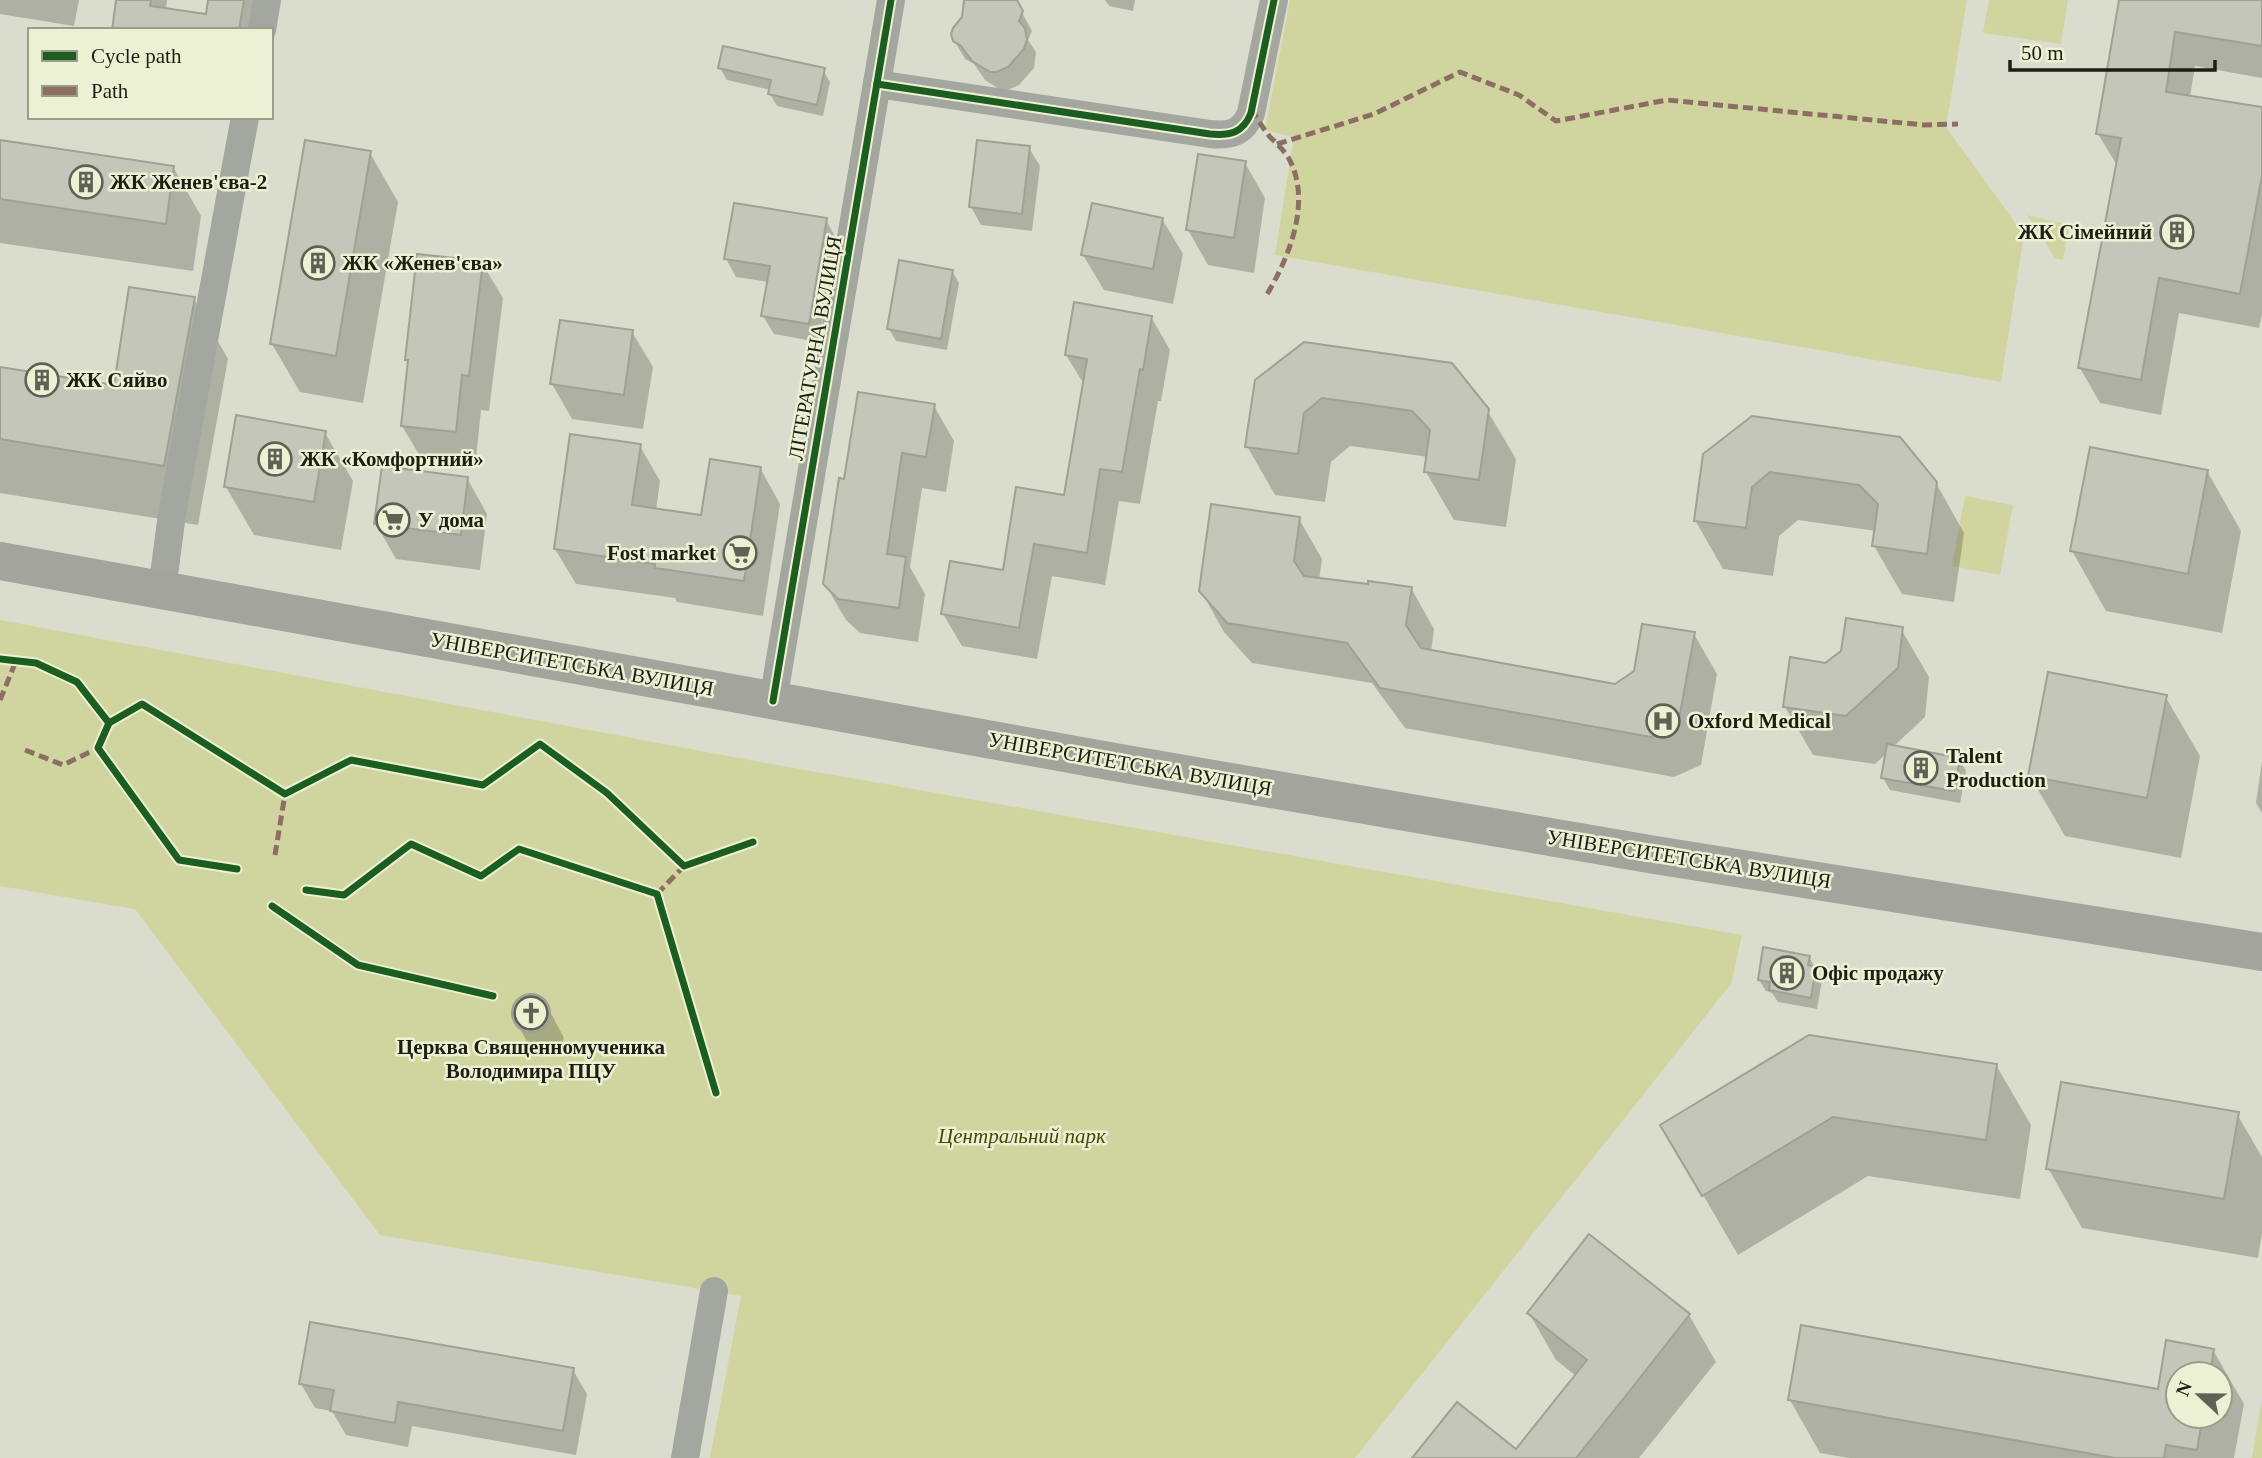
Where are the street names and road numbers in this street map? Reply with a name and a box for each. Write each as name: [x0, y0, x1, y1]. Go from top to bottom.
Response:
street label: ЛІТЕРАТУРНА ВУЛИЦЯ: [783, 234, 847, 462]
street label: УНІВЕРСИТЕТСЬКА ВУЛИЦЯ: [428, 627, 716, 701]
street label: УНІВЕРСИТЕТСЬКА ВУЛИЦЯ: [986, 727, 1274, 801]
street label: УНІВЕРСИТЕТСЬКА ВУЛИЦЯ: [1545, 825, 1833, 893]

